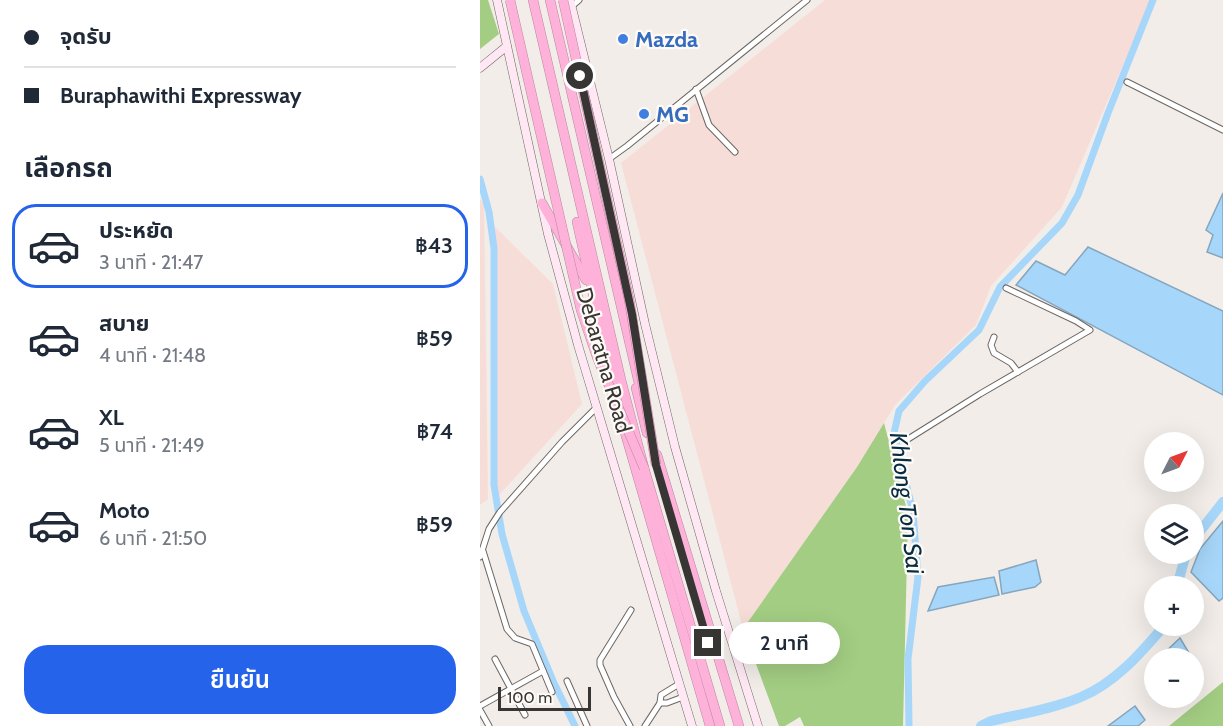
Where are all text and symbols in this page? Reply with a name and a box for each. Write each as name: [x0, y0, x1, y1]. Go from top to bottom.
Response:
text: จุดรับ: [60, 23, 112, 50]
place label: Mazda: [635, 26, 698, 53]
marker: Mazda: [616, 32, 630, 46]
route start: [566, 62, 593, 89]
text: Buraphawithi Expressway: [60, 82, 301, 109]
place label: MG: [656, 101, 689, 128]
marker: MG: [637, 107, 651, 121]
text: เลือกรถ: [24, 151, 113, 184]
text: ประหยัด: [99, 217, 174, 244]
icon: car: [27, 219, 81, 273]
text: ฿43: [415, 232, 453, 259]
text: 3 นาที · 21:47: [99, 250, 203, 274]
street label: Debaratna Road: [570, 284, 638, 436]
text: สบาย: [99, 310, 149, 337]
icon: car: [27, 312, 81, 366]
text: ฿59: [416, 325, 453, 352]
text: 4 นาที · 21:48: [99, 343, 206, 367]
text: XL: [99, 404, 124, 431]
icon: car: [27, 405, 81, 459]
text: ฿74: [416, 418, 453, 445]
water label: Khlong Ton Sai: [884, 430, 930, 576]
north arrow: [1144, 432, 1204, 492]
map controls: [1144, 432, 1204, 708]
text: 5 นาที · 21:49: [99, 433, 205, 457]
text: Moto: [99, 497, 150, 524]
icon: car: [27, 498, 81, 552]
button: layers: [1144, 504, 1204, 564]
text: ฿59: [416, 511, 453, 538]
text: 6 นาที · 21:50: [99, 526, 207, 550]
button: +: [1144, 576, 1204, 636]
callout: 2 นาที: [729, 622, 840, 664]
route end: [694, 629, 721, 656]
text: 2 นาที: [760, 631, 809, 655]
button: ยืนยัน: [24, 645, 456, 714]
button: −: [1144, 648, 1204, 708]
scale bar: [498, 684, 591, 712]
text: 100 m: [507, 688, 552, 707]

